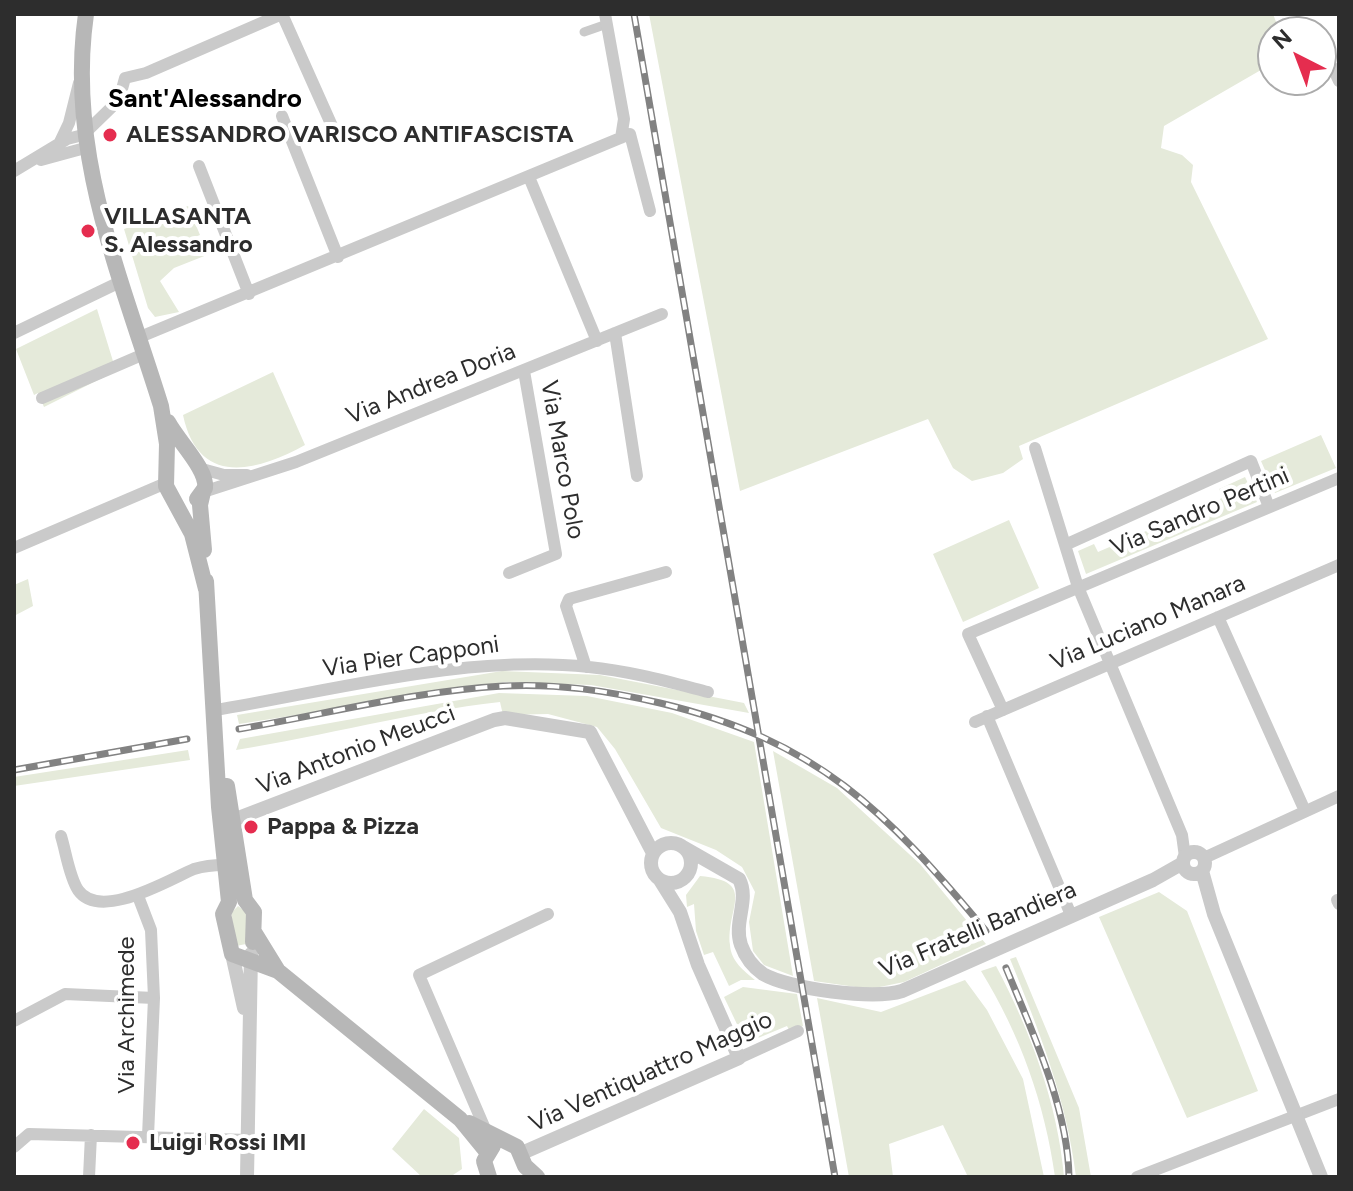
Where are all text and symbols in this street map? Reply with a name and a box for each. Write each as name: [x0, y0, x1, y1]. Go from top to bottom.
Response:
north arrow: [1257, 16, 1337, 96]
text: N: [1267, 24, 1297, 55]
district label: Sant'Alessandro: [108, 83, 302, 115]
place label: ALESSANDRO VARISCO ANTIFASCISTA: [126, 121, 574, 149]
marker: ALESSANDRO VARISCO ANTIFASCISTA: [101, 126, 119, 144]
place label: VILLASANTA S. Alessandro: [104, 203, 253, 259]
marker: VILLASANTA S. Alessandro: [79, 222, 97, 240]
street label: Via Andrea Doria: [342, 337, 520, 431]
street label: Via Marco Polo: [534, 378, 590, 542]
street label: Via Sandro Pertini: [1106, 461, 1294, 563]
street label: Via Luciano Manara: [1046, 569, 1250, 677]
street label: Via Pier Capponi: [321, 630, 501, 684]
street label: Via Antonio Meucci: [253, 699, 459, 801]
place label: Pappa & Pizza: [267, 813, 419, 841]
marker: Pappa & Pizza: [242, 818, 260, 836]
street label: Via Fratelli Bandiera: [875, 876, 1081, 984]
street label: Via Archimede: [113, 936, 141, 1094]
street label: Via Ventiquattro Maggio: [525, 1005, 777, 1139]
place label: Luigi Rossi IMI: [149, 1129, 306, 1157]
marker: Luigi Rossi IMI: [124, 1134, 142, 1152]

